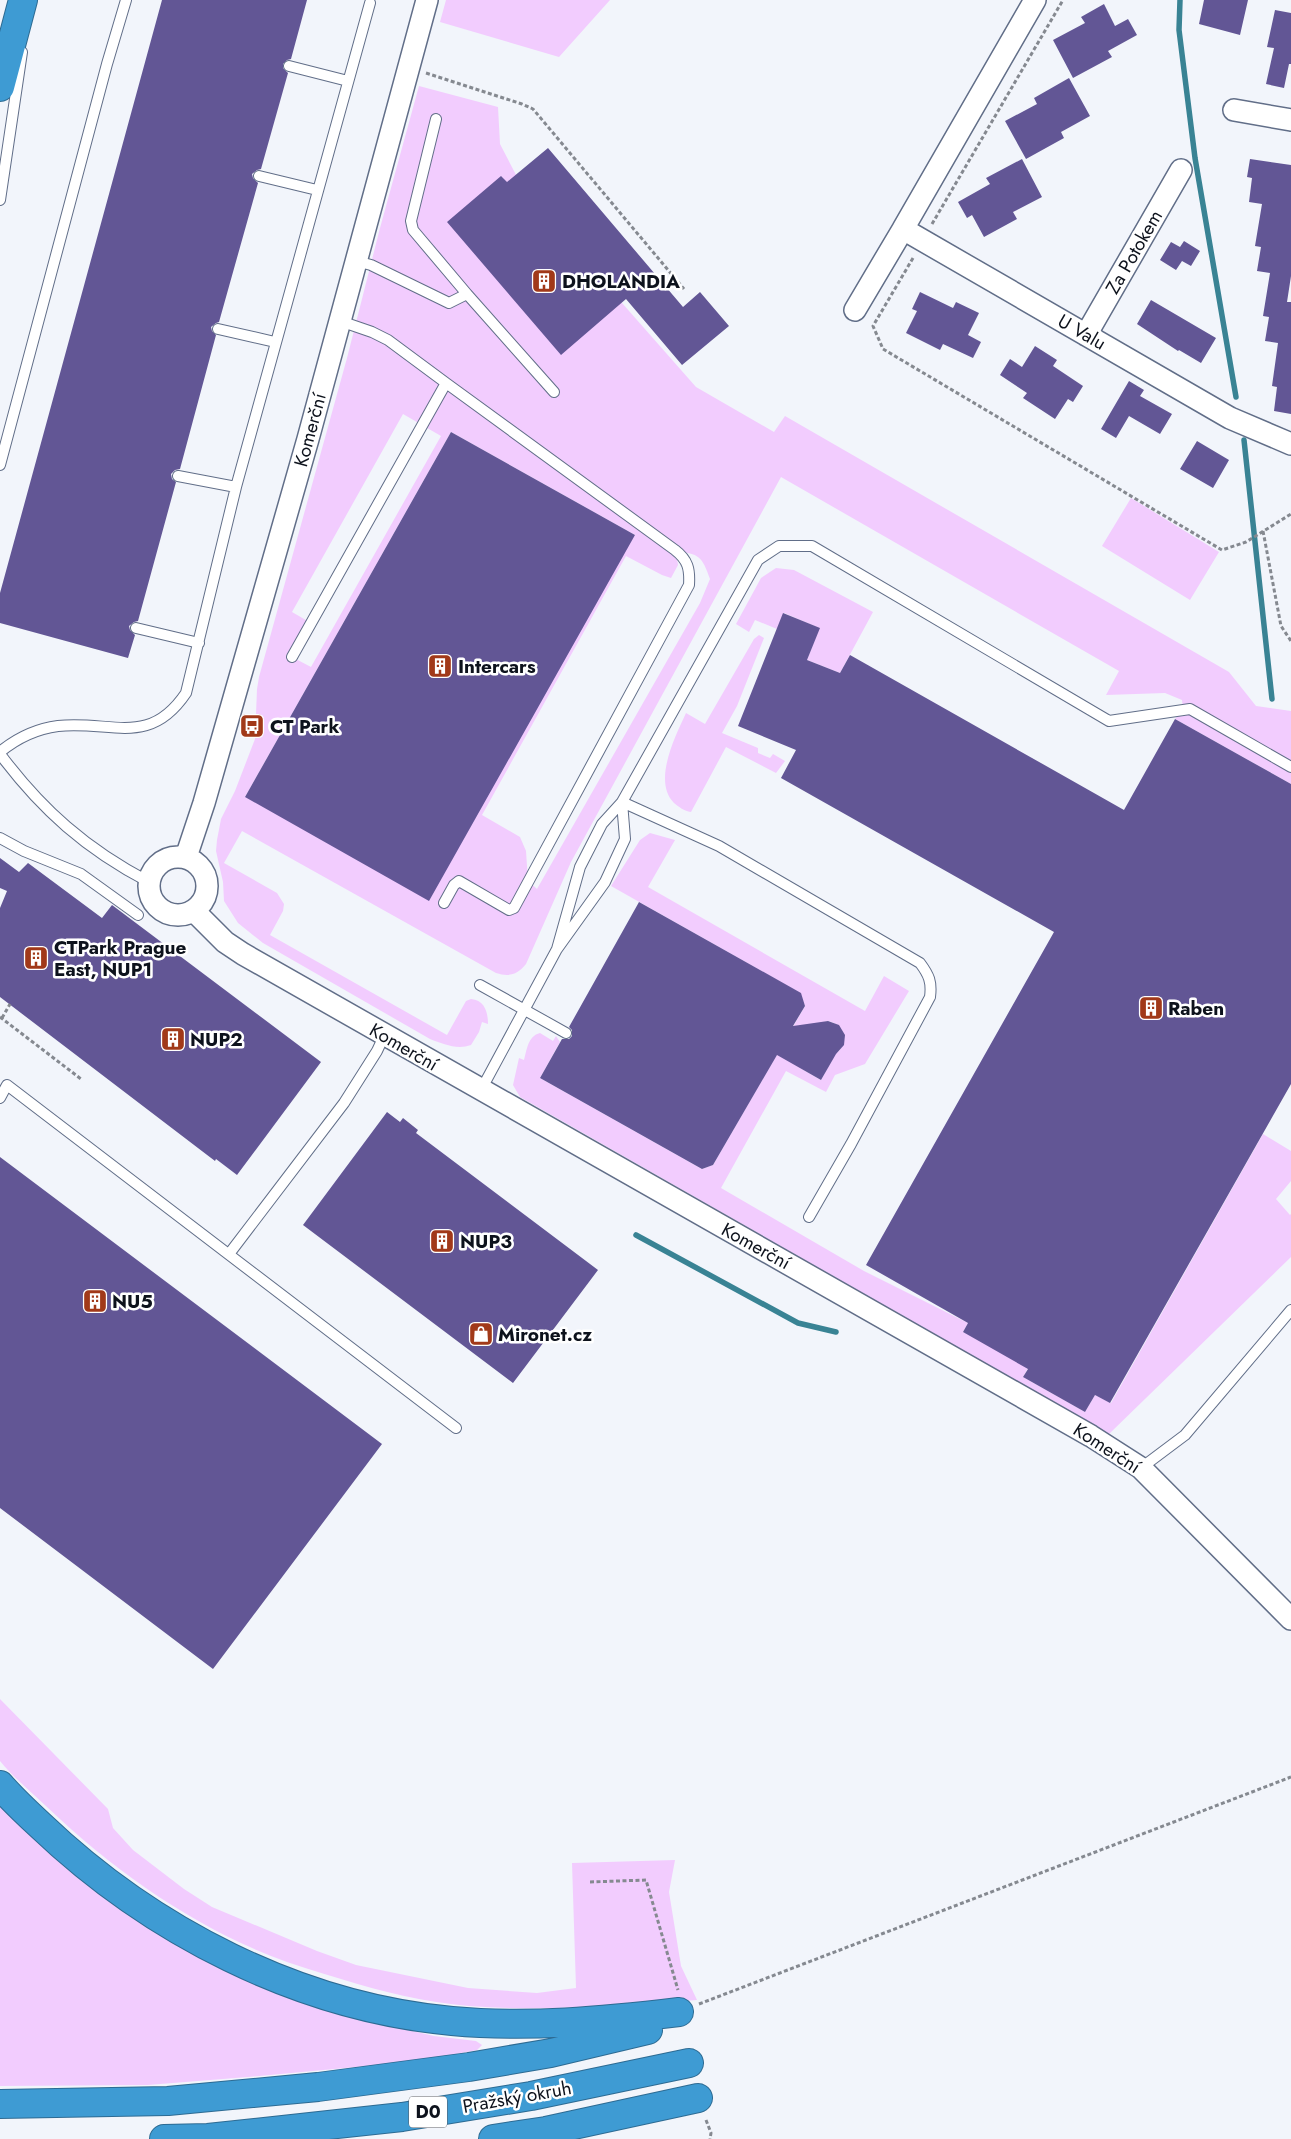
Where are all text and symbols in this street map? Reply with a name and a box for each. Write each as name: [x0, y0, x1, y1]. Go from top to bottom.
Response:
street label: Za Potokem: [1099, 205, 1169, 299]
building icon: DHOLANDIA: [531, 268, 557, 294]
place label: DHOLANDIA: [562, 268, 680, 295]
street label: U Valu: [1053, 307, 1111, 357]
street label: Komerční: [287, 389, 333, 470]
building icon: Intercars: [427, 653, 453, 679]
place label: Intercars: [458, 653, 536, 680]
bus stop icon: CT Park: [239, 713, 265, 739]
place label: CT Park: [270, 713, 339, 740]
place label: CTPark Prague East, NUP1: [54, 934, 186, 983]
building icon: CTPark Prague East, NUP1: [23, 945, 49, 971]
building icon: Raben: [1138, 995, 1164, 1021]
place label: Raben: [1168, 995, 1224, 1022]
street label: Komerční: [365, 1016, 444, 1078]
building icon: NUP2: [160, 1026, 186, 1052]
place label: NUP2: [190, 1026, 243, 1053]
street label: Komerční: [716, 1216, 796, 1277]
building icon: NUP3: [429, 1228, 455, 1254]
place label: NUP3: [460, 1228, 512, 1255]
building icon: NU5: [82, 1288, 108, 1314]
place label: NU5: [112, 1288, 153, 1315]
shop icon: Mironet.cz: [468, 1321, 494, 1347]
place label: Mironet.cz: [498, 1321, 592, 1348]
street label: Komerční: [1068, 1416, 1147, 1480]
street label: Pražský okruh: [460, 2074, 574, 2120]
road number: D0: [409, 2096, 447, 2128]

